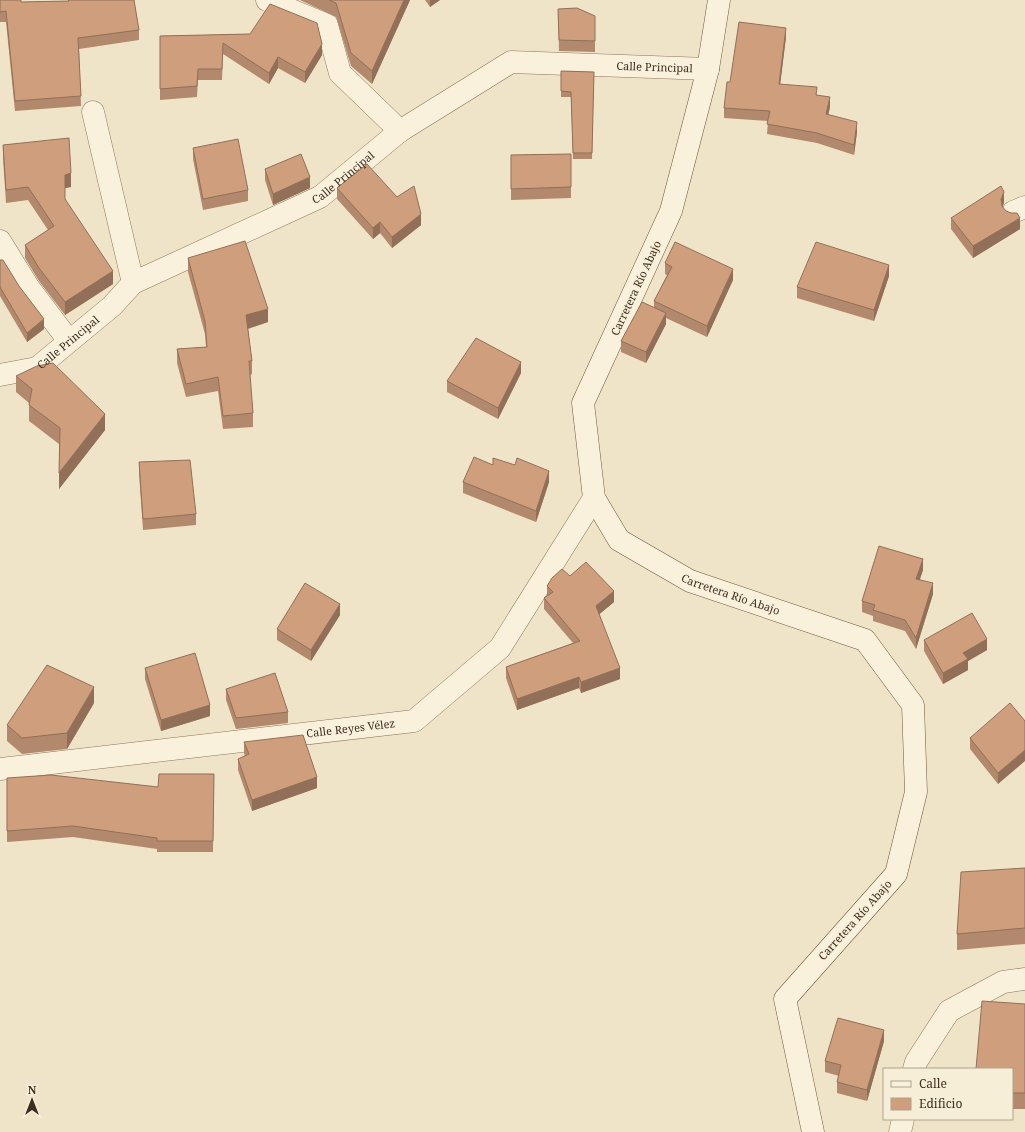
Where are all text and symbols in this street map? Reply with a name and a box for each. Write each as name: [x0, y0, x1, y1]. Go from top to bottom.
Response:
street label: Calle Principal: [616, 58, 694, 75]
street label: Calle Principal: [309, 147, 378, 207]
street label: Carretera Río Abajo: [607, 238, 664, 338]
street label: Calle Principal: [34, 311, 102, 372]
street label: Carretera Río Abajo: [679, 570, 782, 618]
street label: Calle Reyes Vélez: [305, 715, 396, 740]
street label: Carretera Río Abajo: [815, 876, 895, 963]
legend: [883, 1068, 1013, 1120]
text: Calle: [919, 1075, 947, 1092]
north arrow: [12, 1080, 52, 1120]
text: N: [28, 1082, 37, 1097]
text: Edificio: [919, 1095, 962, 1112]

